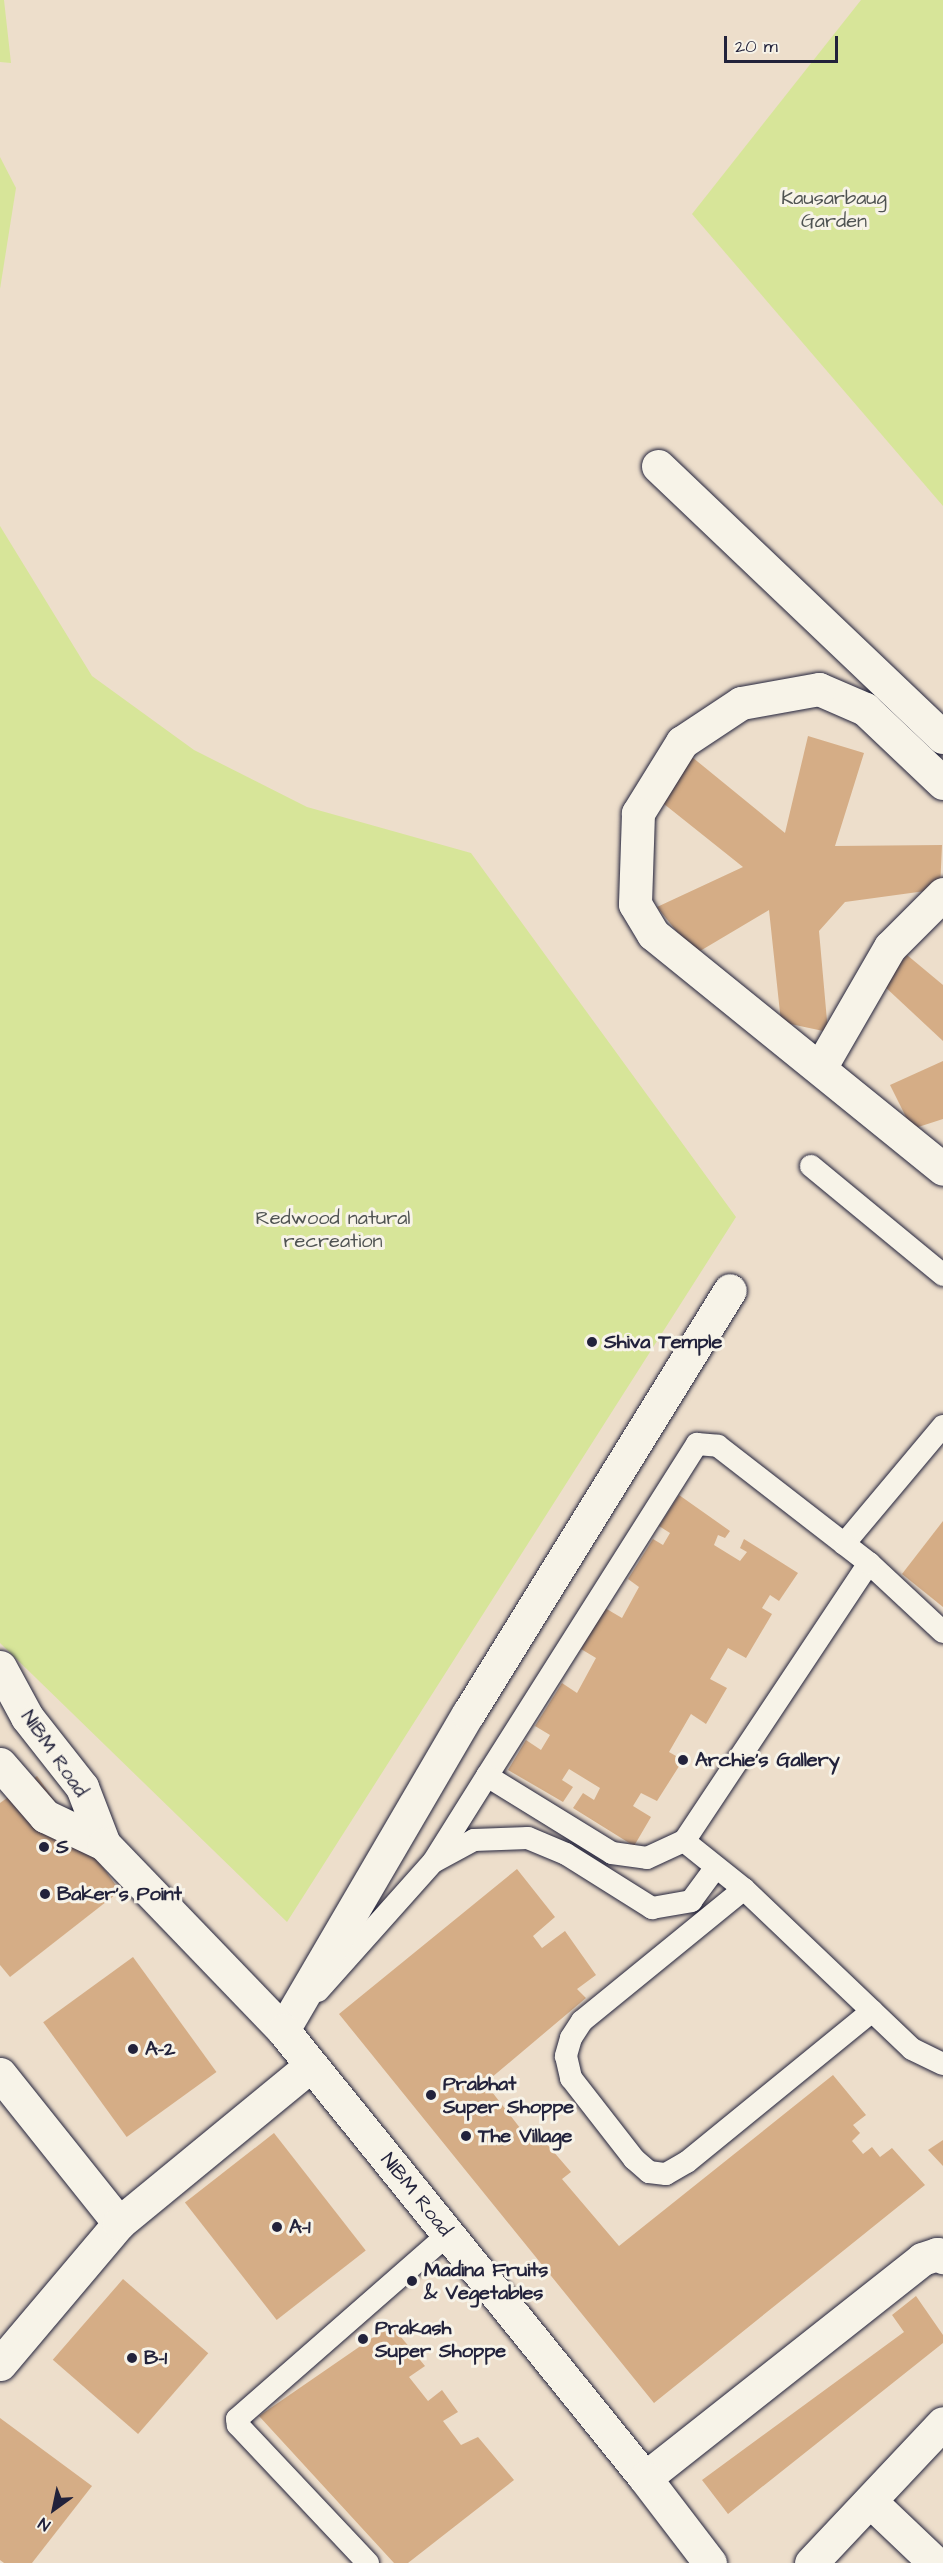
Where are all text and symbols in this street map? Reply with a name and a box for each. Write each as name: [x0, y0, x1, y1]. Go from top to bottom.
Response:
scale bar: [727, 24, 841, 62]
text: 20 m: [735, 34, 778, 59]
park label: Kausarbaug Garden: [781, 187, 887, 234]
park label: Redwood natural recreation: [255, 1207, 411, 1254]
place label: Shiva Temple: [604, 1330, 722, 1354]
marker: Shiva Temple: [585, 1335, 599, 1349]
street label: NIBM Road: [15, 1706, 93, 1802]
place label: Archie's Gallery: [695, 1748, 840, 1772]
marker: Archie's Gallery: [676, 1753, 690, 1767]
place label: S: [56, 1835, 69, 1859]
marker: S: [37, 1840, 51, 1854]
place label: Baker's Point: [57, 1882, 182, 1906]
marker: Baker's Point: [38, 1887, 52, 1901]
place label: A-2: [145, 2037, 175, 2061]
marker: A-2: [126, 2042, 140, 2056]
place label: Prabhat Super Shoppe: [443, 2072, 574, 2119]
marker: Prabhat Super Shoppe: [424, 2088, 438, 2102]
place label: The Village: [478, 2124, 572, 2148]
marker: The Village: [459, 2129, 473, 2143]
street label: NIBM Road: [375, 2148, 457, 2242]
place label: A-1: [289, 2215, 311, 2239]
marker: A-1: [270, 2220, 284, 2234]
place label: Madina Fruits & Vegetables: [424, 2258, 548, 2305]
marker: Madina Fruits & Vegetables: [405, 2274, 419, 2288]
place label: Prakash Super Shoppe: [375, 2316, 506, 2363]
marker: Prakash Super Shoppe: [356, 2332, 370, 2346]
place label: B-1: [144, 2346, 167, 2370]
marker: B-1: [125, 2351, 139, 2365]
north arrow: [24, 2479, 84, 2539]
text: N: [34, 2512, 54, 2536]

